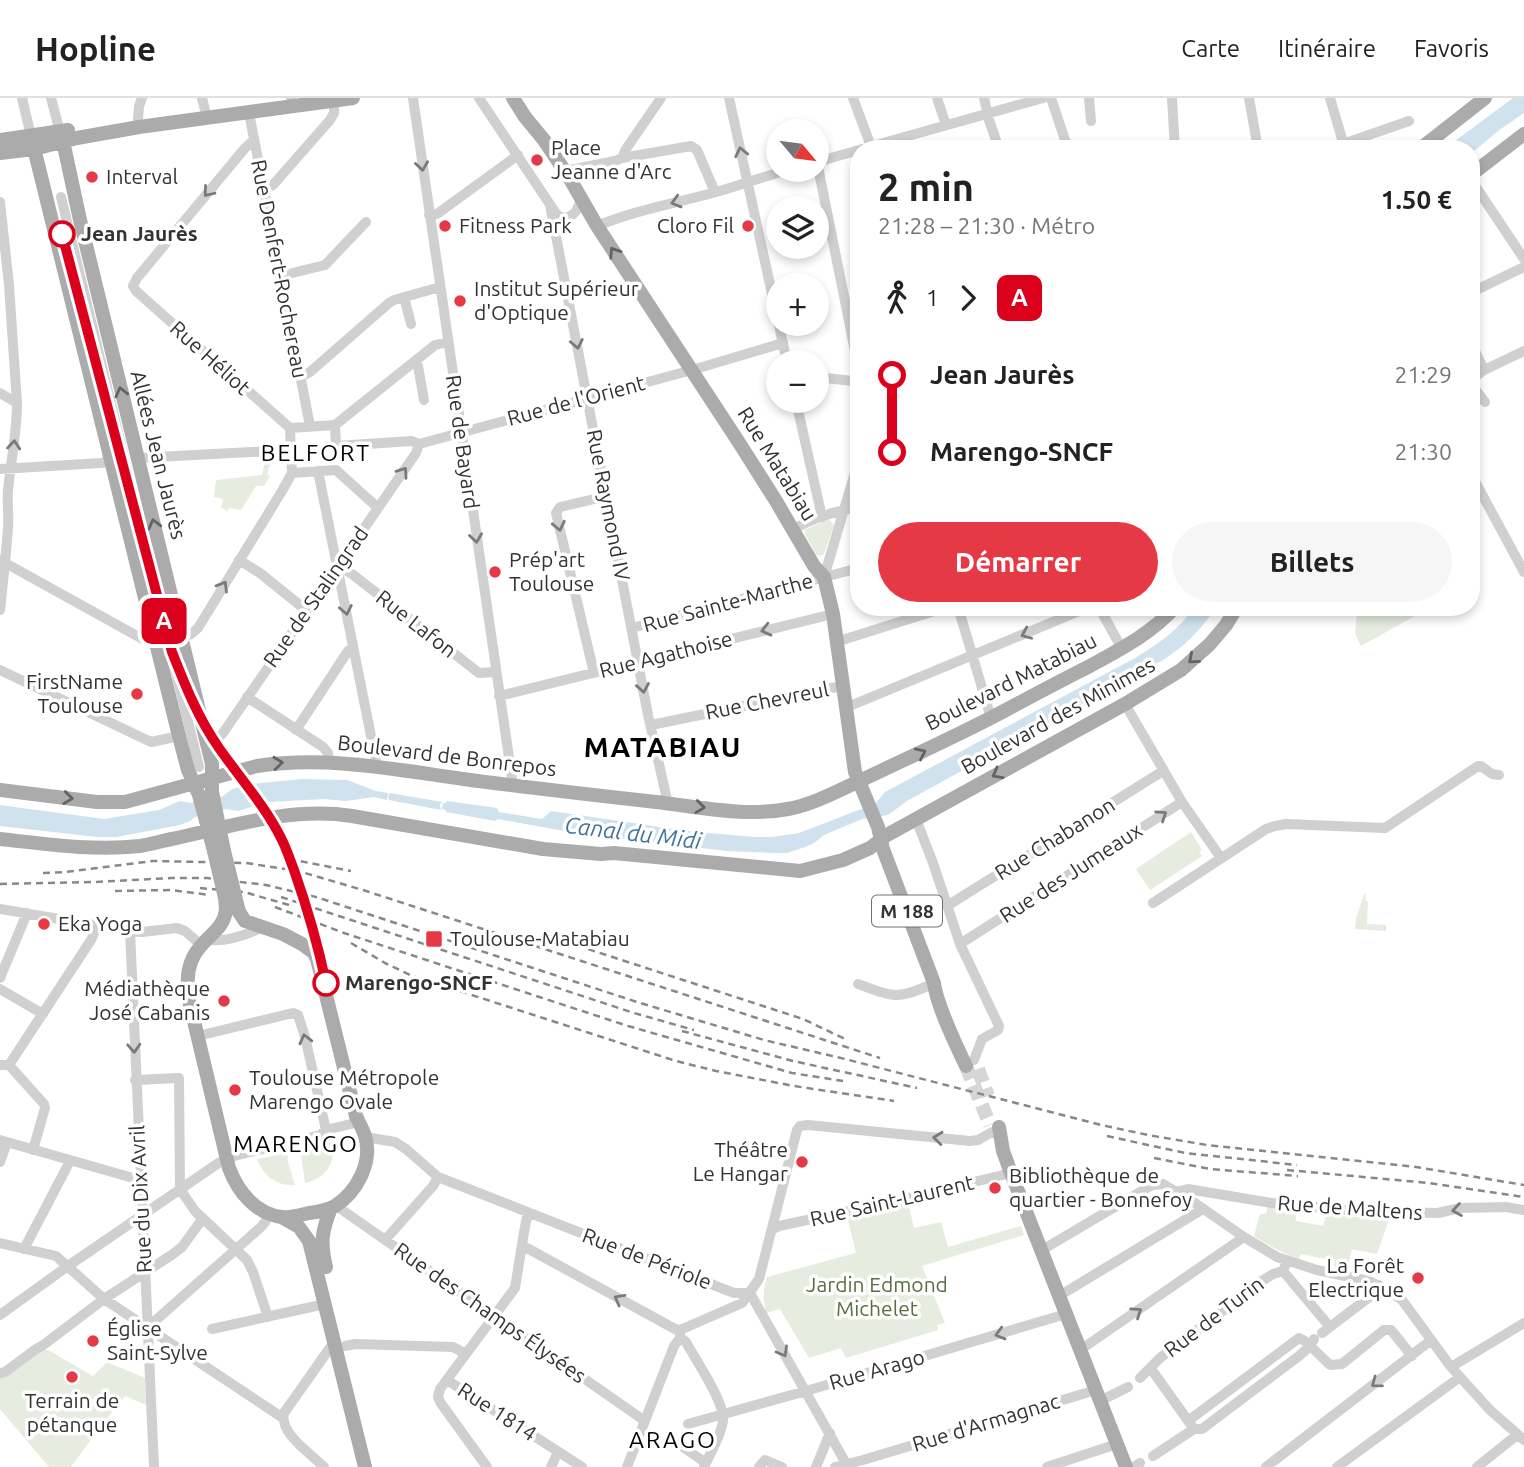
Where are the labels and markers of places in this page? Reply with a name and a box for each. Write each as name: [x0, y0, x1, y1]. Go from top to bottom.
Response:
place label: Place Jeanne d'Arc: [551, 135, 672, 183]
marker: Place Jeanne d'Arc: [529, 152, 545, 168]
place label: Interval: [106, 164, 178, 188]
marker: Interval: [84, 169, 100, 185]
place label: Fitness Park: [459, 213, 572, 237]
place label: Cloro Fil: [657, 213, 734, 237]
marker: Fitness Park: [437, 218, 453, 234]
marker: Cloro Fil: [740, 218, 756, 234]
marker: Jean Jaurès: [49, 221, 75, 247]
place label: Jean Jaurès: [81, 221, 198, 245]
place label: Institut Supérieur d'Optique: [474, 276, 639, 324]
marker: Institut Supérieur d'Optique: [452, 293, 468, 309]
place label: Prép'art Toulouse: [509, 547, 594, 595]
marker: Prép'art Toulouse: [487, 564, 503, 580]
place label: FirstName Toulouse: [26, 669, 123, 717]
marker: FirstName Toulouse: [129, 686, 145, 702]
place label: Eka Yoga: [58, 911, 142, 935]
marker: Eka Yoga: [36, 916, 52, 932]
place label: Toulouse-Matabiau: [450, 926, 630, 950]
marker: Toulouse-Matabiau: [424, 929, 444, 949]
marker: Marengo-SNCF: [313, 970, 339, 996]
place label: Marengo-SNCF: [345, 970, 493, 994]
place label: Médiathèque José Cabanis: [84, 976, 210, 1024]
marker: Médiathèque José Cabanis: [216, 993, 232, 1009]
place label: Toulouse Métropole Marengo Ovale: [249, 1065, 439, 1113]
marker: Toulouse Métropole Marengo Ovale: [227, 1082, 243, 1098]
place label: Théâtre Le Hangar: [693, 1137, 788, 1185]
marker: Théâtre Le Hangar: [794, 1154, 810, 1170]
place label: Bibliothèque de quartier - Bonnefoy: [1009, 1163, 1192, 1211]
marker: Bibliothèque de quartier - Bonnefoy: [987, 1180, 1003, 1196]
place label: La Forêt Electrique: [1308, 1253, 1404, 1301]
marker: La Forêt Electrique: [1410, 1270, 1426, 1286]
place label: Église Saint-Sylve: [107, 1316, 208, 1364]
marker: Église Saint-Sylve: [85, 1333, 101, 1349]
marker: Terrain de pétanque: [64, 1369, 80, 1385]
place label: Terrain de pétanque: [25, 1388, 119, 1436]

